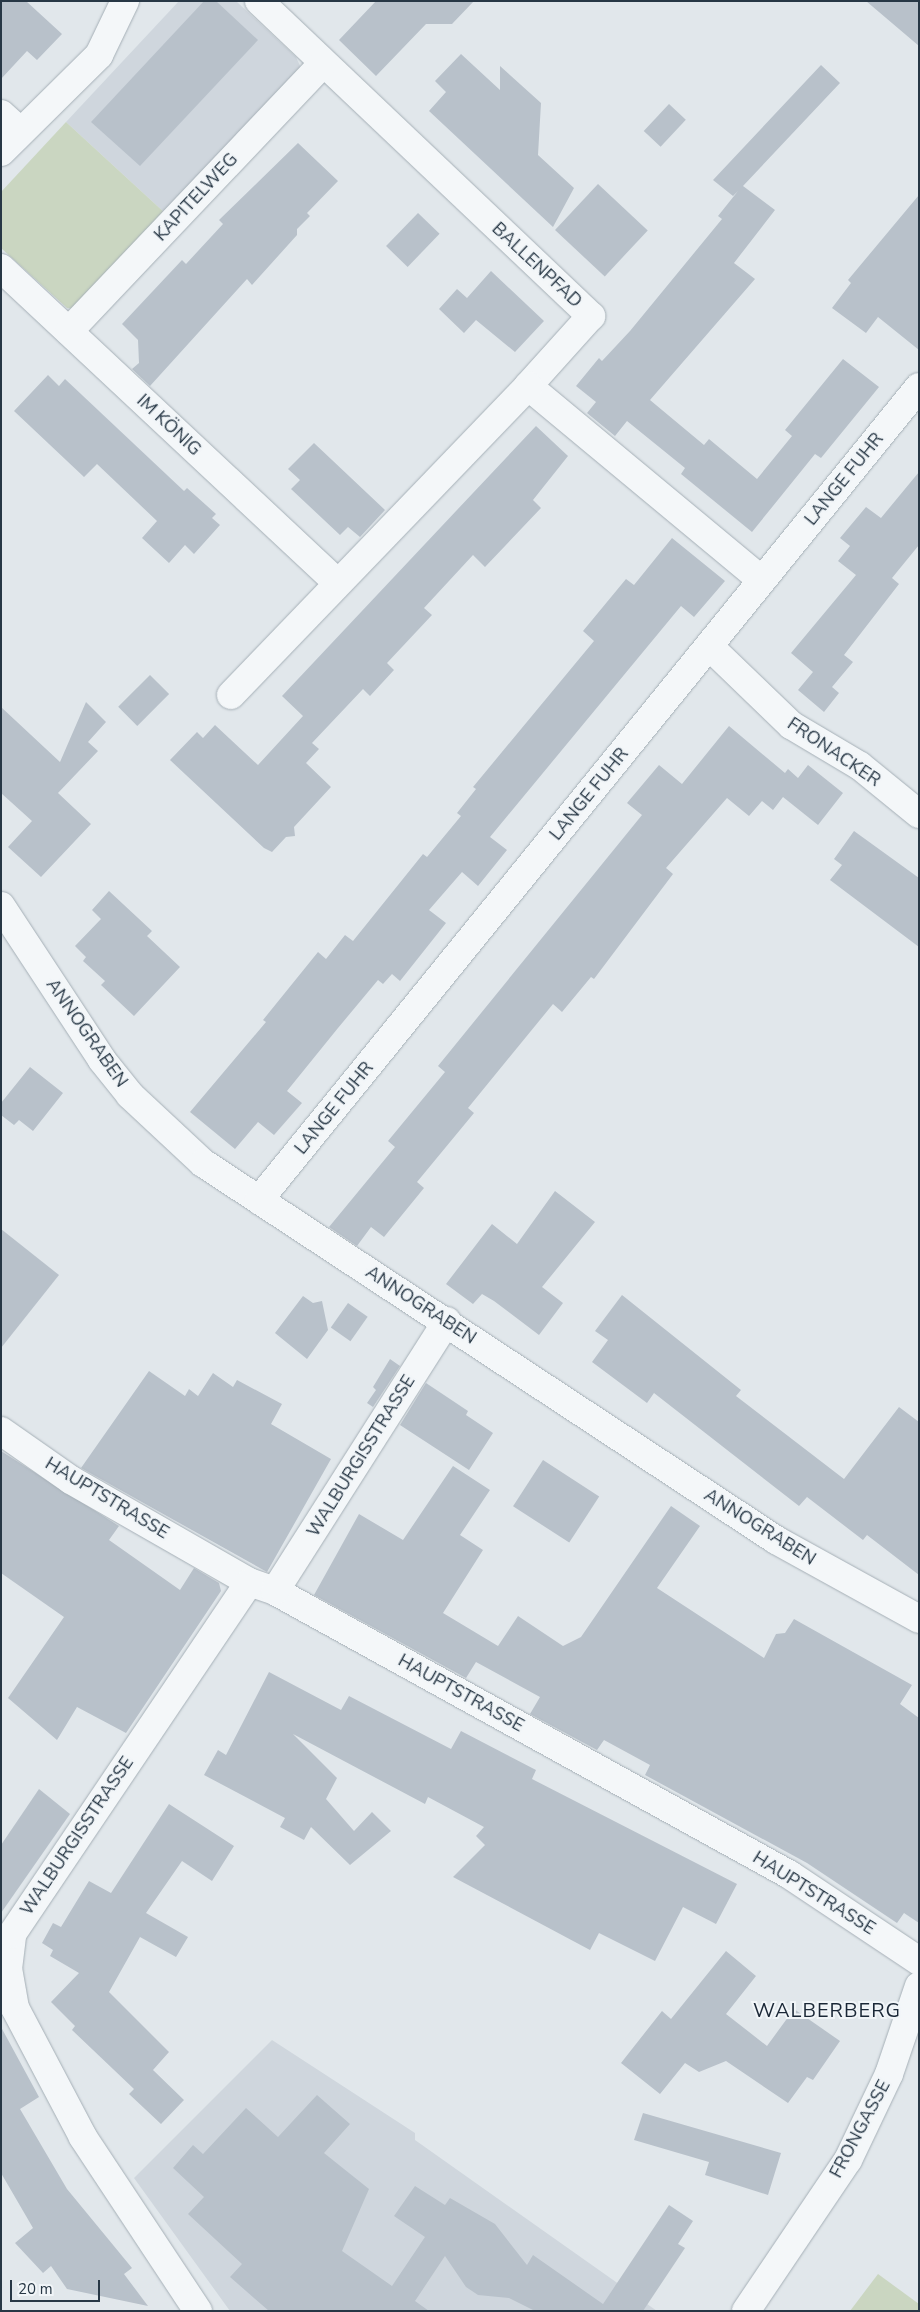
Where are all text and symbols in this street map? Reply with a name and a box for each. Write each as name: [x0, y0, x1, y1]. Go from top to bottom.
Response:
street label: KAPITELWEG: [150, 148, 242, 246]
street label: BALLENPFAD: [488, 218, 586, 312]
street label: IM KÖNIG: [132, 390, 206, 460]
street label: LANGE FUHR: [800, 428, 888, 530]
street label: FRONACKER: [783, 713, 885, 791]
street label: LANGE FUHR: [545, 743, 633, 845]
street label: ANNOGRABEN: [42, 975, 132, 1091]
street label: LANGE FUHR: [290, 1057, 378, 1159]
street label: ANNOGRABEN: [362, 1261, 480, 1349]
street label: WALBURGISSTRASSE: [302, 1371, 420, 1541]
street label: HAUPTSTRASSE: [41, 1453, 173, 1543]
street label: ANNOGRABEN: [700, 1484, 820, 1570]
street label: HAUPTSTRASSE: [394, 1650, 528, 1736]
street label: WALBURGISSTRASSE: [16, 1753, 138, 1919]
street label: HAUPTSTRASSE: [749, 1847, 879, 1939]
district label: WALBERBERG: [752, 1998, 902, 2022]
street label: FRONGASSE: [825, 2076, 895, 2182]
scale bar: [12, 2270, 102, 2302]
text: 20 m: [18, 2279, 53, 2299]

